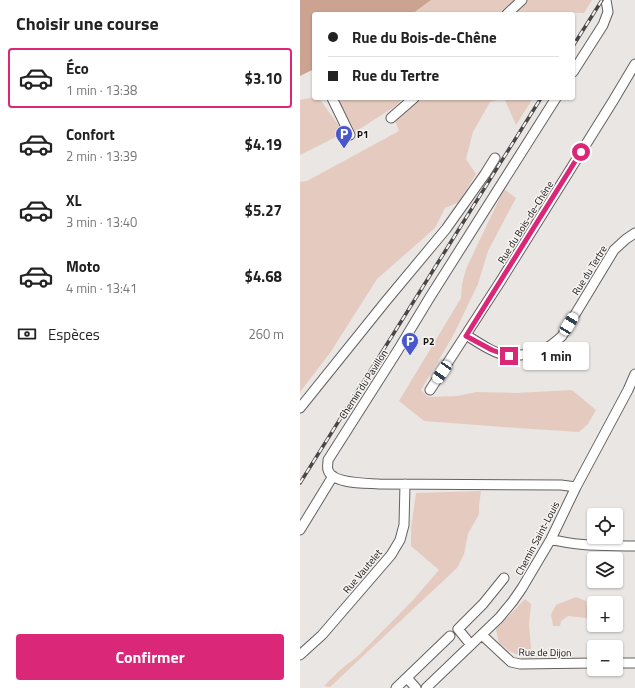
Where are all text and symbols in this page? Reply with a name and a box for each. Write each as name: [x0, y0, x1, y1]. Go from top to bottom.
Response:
text: Choisir une course: [16, 10, 159, 37]
text: Rue du Bois-de-Chêne: [352, 26, 497, 49]
text: Éco: [66, 57, 89, 80]
icon: car: [18, 60, 54, 96]
text: Rue du Tertre: [352, 64, 439, 87]
text: $3.10: [245, 67, 282, 90]
text: 1 min · 13:38: [66, 80, 137, 100]
text: Confort: [66, 123, 115, 146]
parking icon: P1: [334, 124, 354, 149]
icon: car: [18, 126, 54, 162]
place label: P1: [357, 127, 369, 142]
text: $4.19: [245, 133, 282, 156]
route start: [572, 143, 590, 161]
text: 2 min · 13:39: [66, 146, 137, 166]
street label: Rue du Bois-de-Chêne: [494, 178, 557, 267]
text: XL: [66, 189, 82, 212]
icon: car: [18, 192, 54, 228]
text: $5.27: [245, 199, 282, 222]
text: 3 min · 13:40: [66, 212, 137, 232]
street label: Rue du Tertre: [568, 242, 611, 298]
text: Moto: [66, 255, 100, 278]
icon: car: [18, 258, 54, 294]
text: $4.68: [245, 265, 282, 288]
text: 4 min · 13:41: [66, 278, 137, 298]
car: [558, 311, 580, 337]
icon: cash: [16, 323, 38, 345]
text: Espèces: [48, 323, 100, 346]
text: 260 m: [248, 324, 284, 344]
parking icon: P2: [400, 331, 420, 356]
place label: P2: [423, 334, 435, 349]
callout: 1 min: [523, 342, 589, 370]
text: 1 min: [540, 346, 572, 366]
street label: Chemin du Pavillon: [335, 347, 391, 422]
route end: [500, 347, 518, 365]
car: [430, 359, 454, 385]
street label: Chemin Saint-Louis: [512, 498, 563, 578]
map controls: [587, 508, 623, 676]
button: locate: [587, 508, 623, 544]
street label: Rue Vautelet: [339, 545, 386, 597]
button: layers: [587, 552, 623, 588]
button: +: [587, 596, 623, 632]
button: Confirmer: [16, 634, 284, 680]
button: −: [587, 640, 623, 676]
street label: Rue de Dijon: [519, 645, 571, 660]

